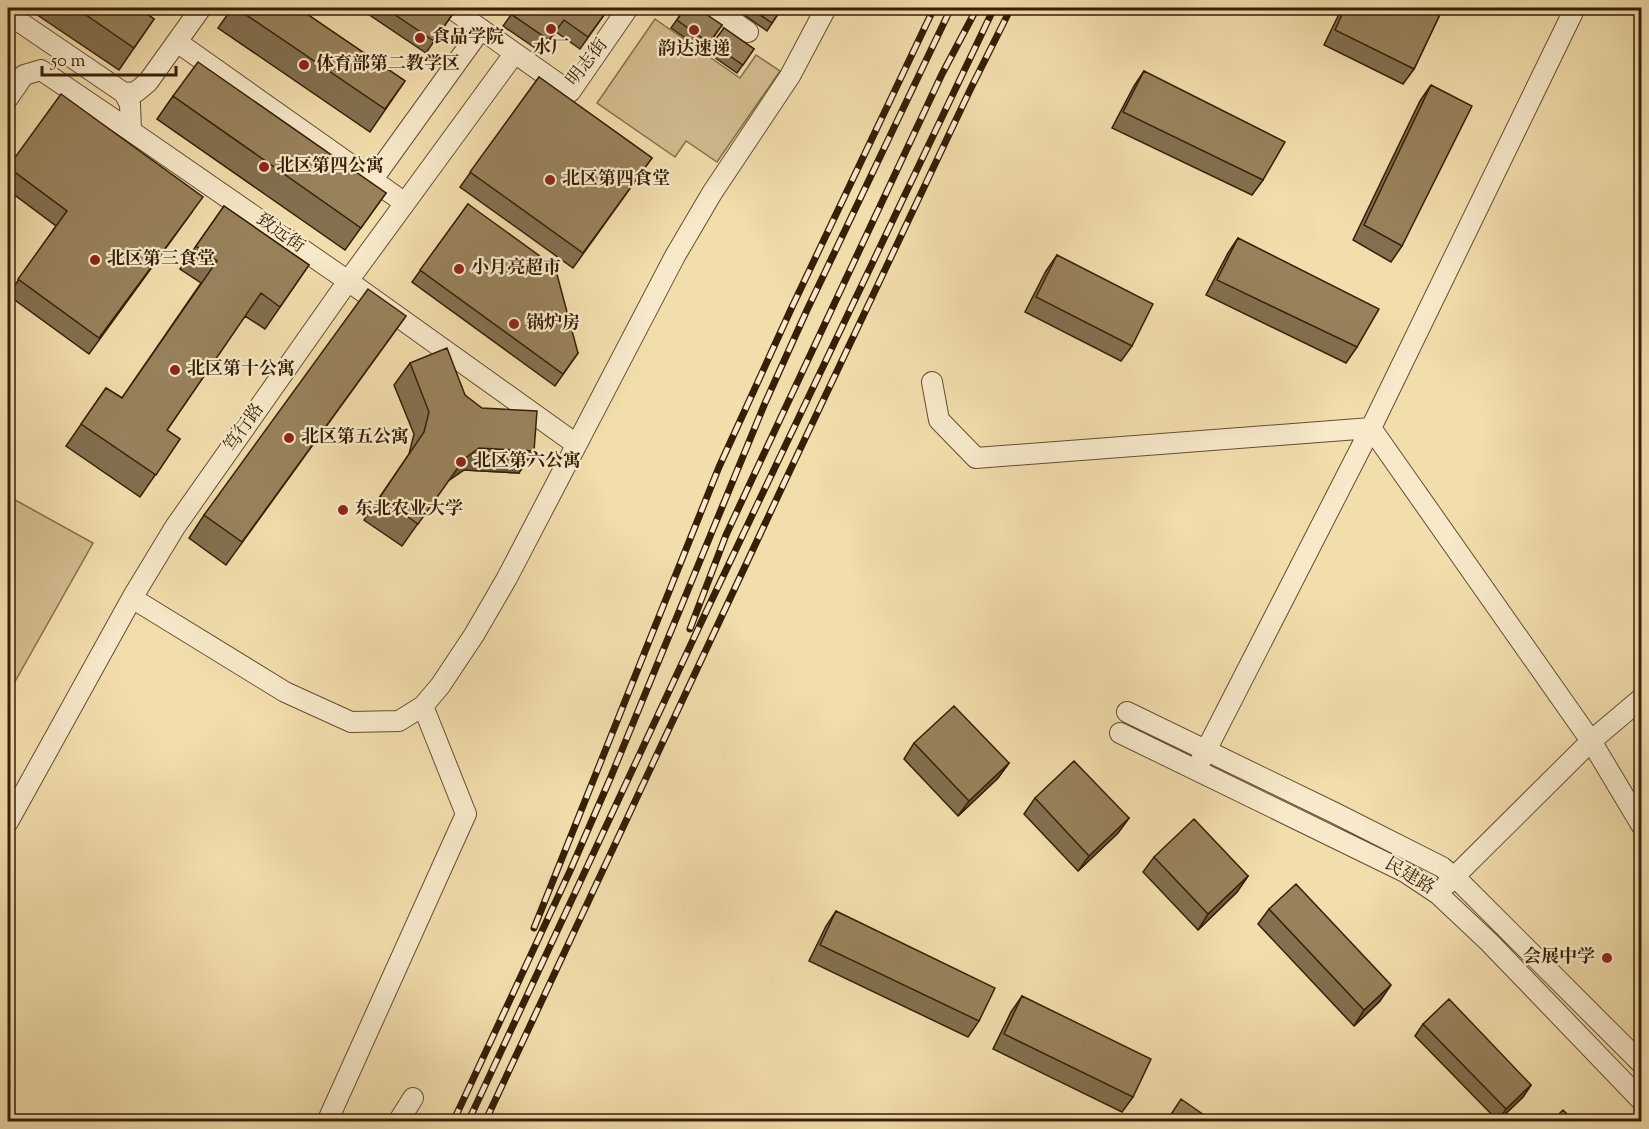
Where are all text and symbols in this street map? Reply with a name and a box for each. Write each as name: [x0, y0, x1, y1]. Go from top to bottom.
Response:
marker: 水厂: [544, 22, 558, 36]
marker: 韵达速递: [687, 23, 701, 37]
place label: 食品学院: [432, 25, 504, 51]
marker: 食品学院: [413, 31, 427, 45]
street label: 明志街: [561, 34, 615, 92]
place label: 水厂: [533, 36, 569, 62]
place label: 韵达速递: [658, 37, 730, 63]
scale bar: [42, 39, 176, 77]
text: 50 m: [50, 49, 86, 75]
place label: 体育部第二教学区: [316, 52, 460, 78]
marker: 体育部第二教学区: [297, 58, 311, 72]
place label: 北区第四公寓: [276, 154, 384, 180]
marker: 北区第四公寓: [257, 160, 271, 174]
place label: 北区第四食堂: [562, 167, 670, 193]
marker: 北区第四食堂: [543, 173, 557, 187]
street label: 致远街: [250, 208, 310, 260]
place label: 北区第三食堂: [107, 247, 215, 273]
marker: 北区第三食堂: [88, 253, 102, 267]
place label: 小月亮超市: [471, 256, 561, 282]
marker: 小月亮超市: [452, 262, 466, 276]
place label: 锅炉房: [526, 311, 580, 337]
marker: 锅炉房: [507, 317, 521, 331]
place label: 北区第十公寓: [187, 357, 295, 383]
marker: 北区第十公寓: [168, 363, 182, 377]
street label: 笃行路: [219, 398, 271, 458]
place label: 北区第五公寓: [301, 425, 409, 451]
marker: 北区第五公寓: [282, 431, 296, 445]
place label: 北区第六公寓: [473, 449, 581, 475]
marker: 北区第六公寓: [454, 455, 468, 469]
place label: 东北农业大学: [355, 497, 463, 523]
marker: 东北农业大学: [336, 503, 350, 517]
street label: 民建路: [1379, 852, 1439, 902]
place label: 会展中学: [1523, 945, 1595, 971]
marker: 会展中学: [1600, 951, 1614, 965]

